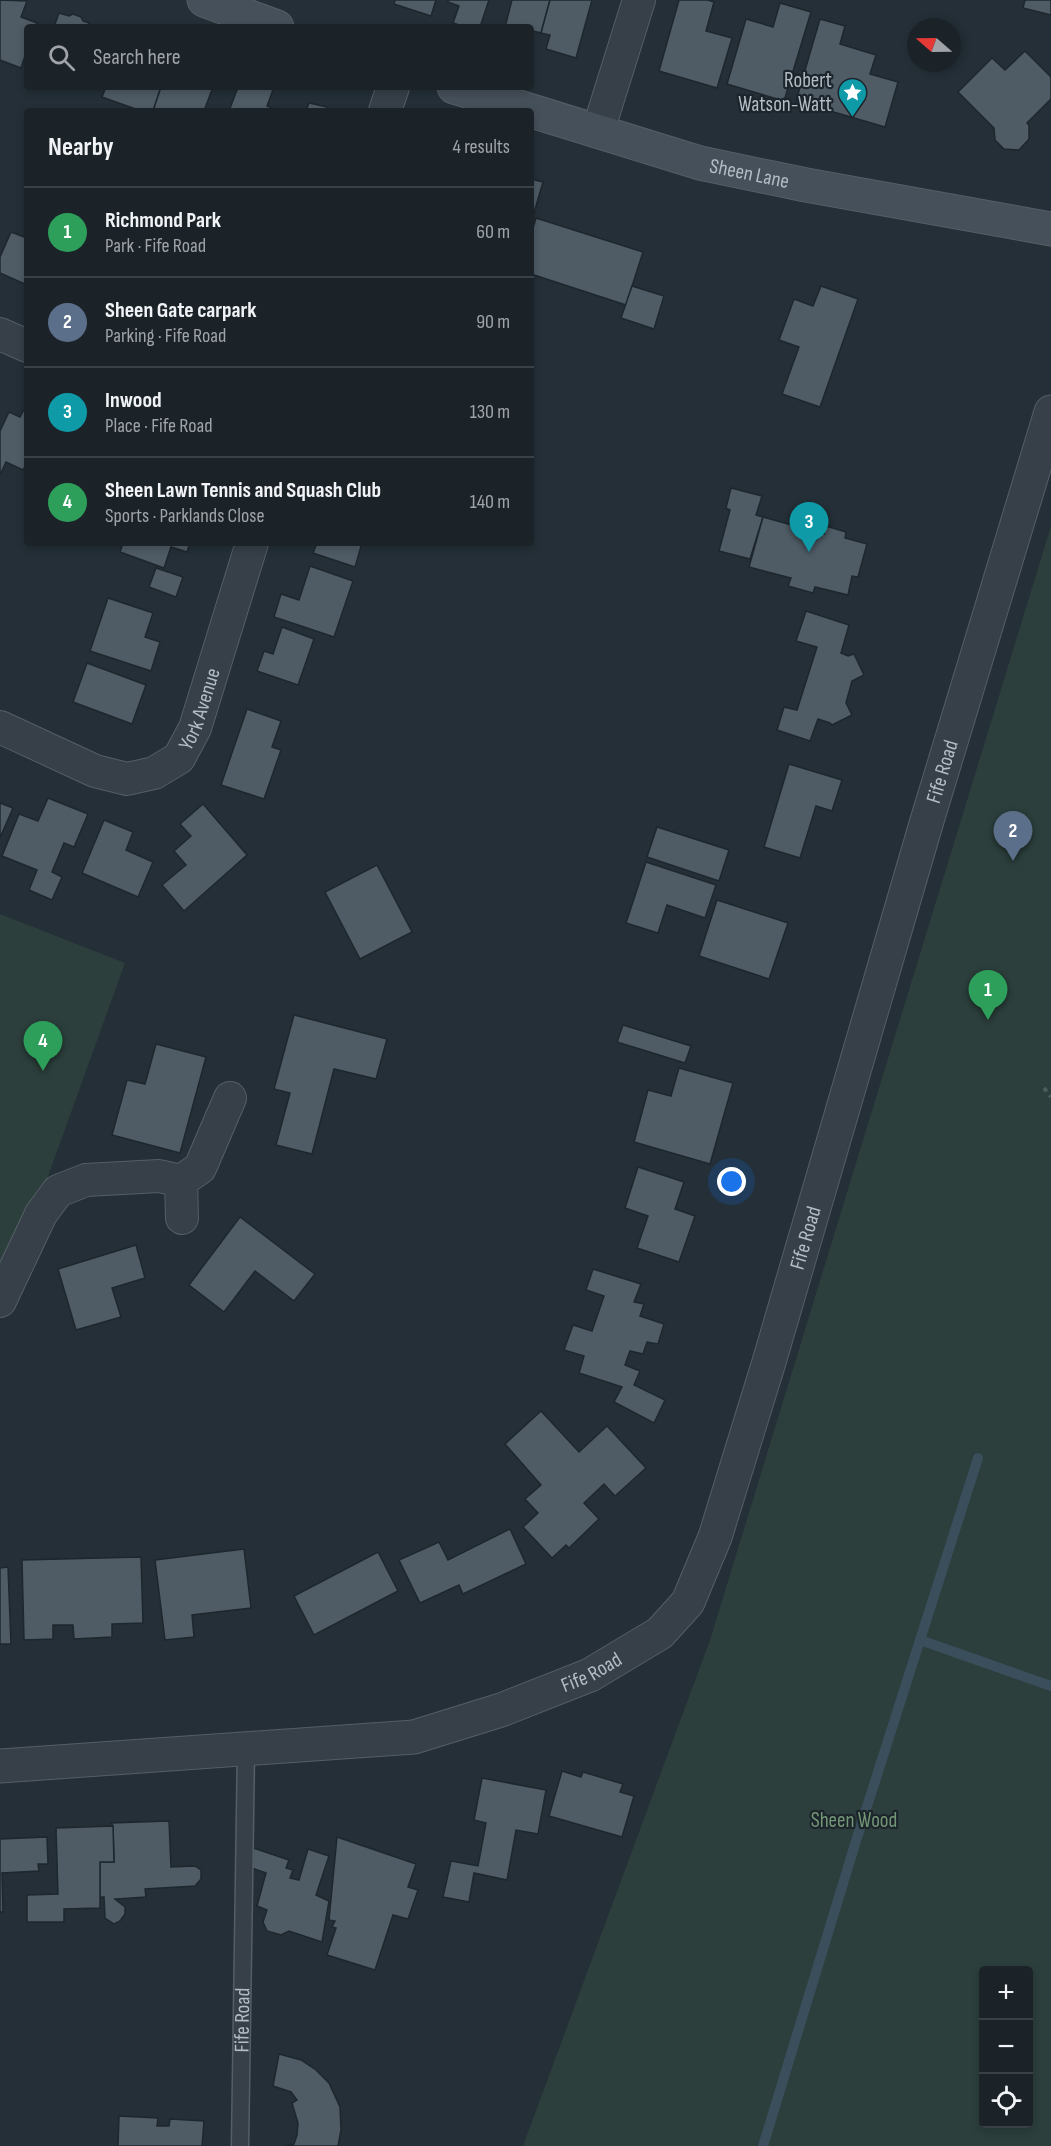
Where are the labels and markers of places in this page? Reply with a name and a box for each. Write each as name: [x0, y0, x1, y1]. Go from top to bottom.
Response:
place label: Robert Watson-Watt: [738, 68, 832, 117]
place icon: Robert Watson-Watt: [837, 76, 869, 118]
pin: 3: [790, 502, 828, 552]
pin: 2: [994, 812, 1032, 861]
pin: 1: [968, 970, 1008, 1020]
pin: 4: [24, 1022, 63, 1071]

